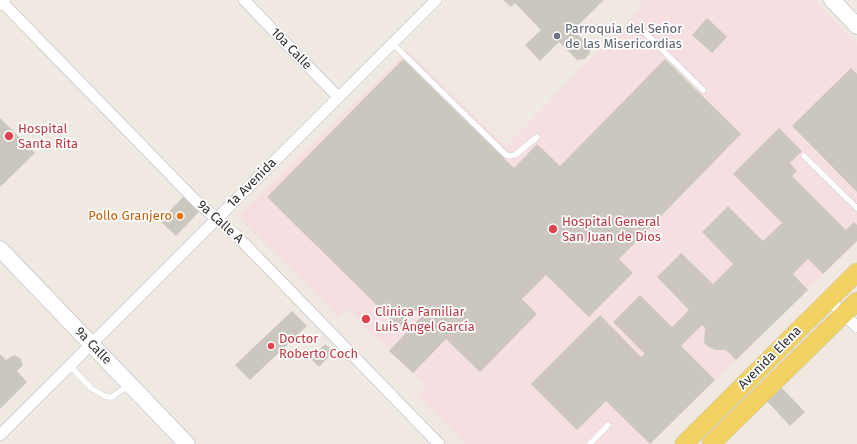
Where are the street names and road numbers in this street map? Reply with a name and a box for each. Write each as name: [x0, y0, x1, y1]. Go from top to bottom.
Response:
street label: 10a Calle: [267, 25, 315, 73]
street label: 1a Avenida: [224, 155, 280, 211]
street label: 9a Calle A: [194, 197, 246, 247]
street label: Avenida Elena: [735, 323, 805, 393]
street label: 9a Calle: [71, 324, 115, 368]

